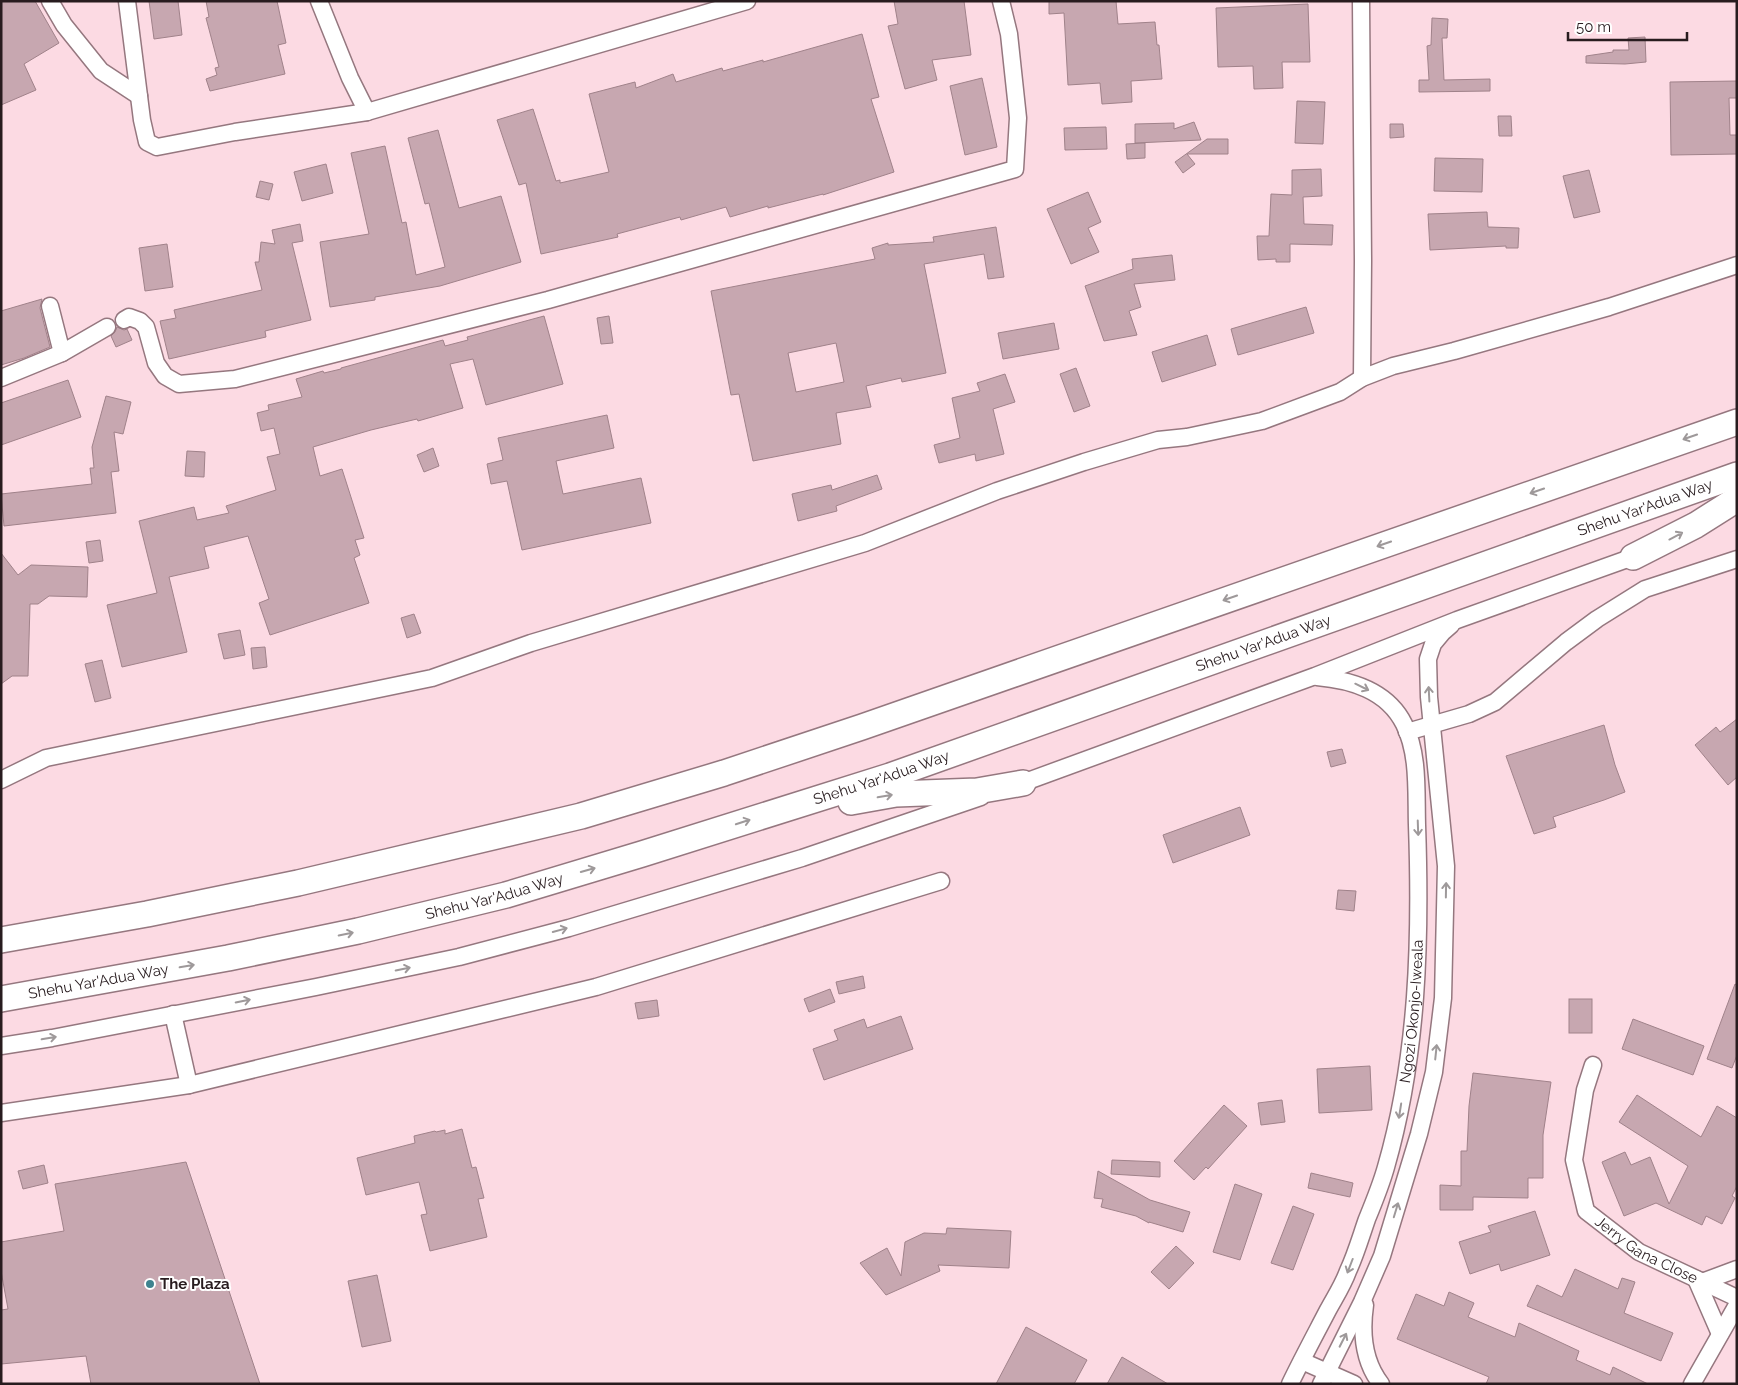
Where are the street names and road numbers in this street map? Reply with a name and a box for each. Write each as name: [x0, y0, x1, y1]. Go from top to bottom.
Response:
street label: Shehu Yar'Adua Way: [1575, 475, 1715, 540]
street label: Shehu Yar'Adua Way: [1193, 611, 1333, 676]
street label: Shehu Yar'Adua Way: [811, 747, 952, 809]
street label: Shehu Yar'Adua Way: [423, 869, 565, 923]
street label: Ngozi Okonjo-Iweala: [1396, 939, 1427, 1084]
street label: Shehu Yar'Adua Way: [27, 960, 170, 1003]
street label: Jerry Gana Close: [1592, 1212, 1701, 1287]

